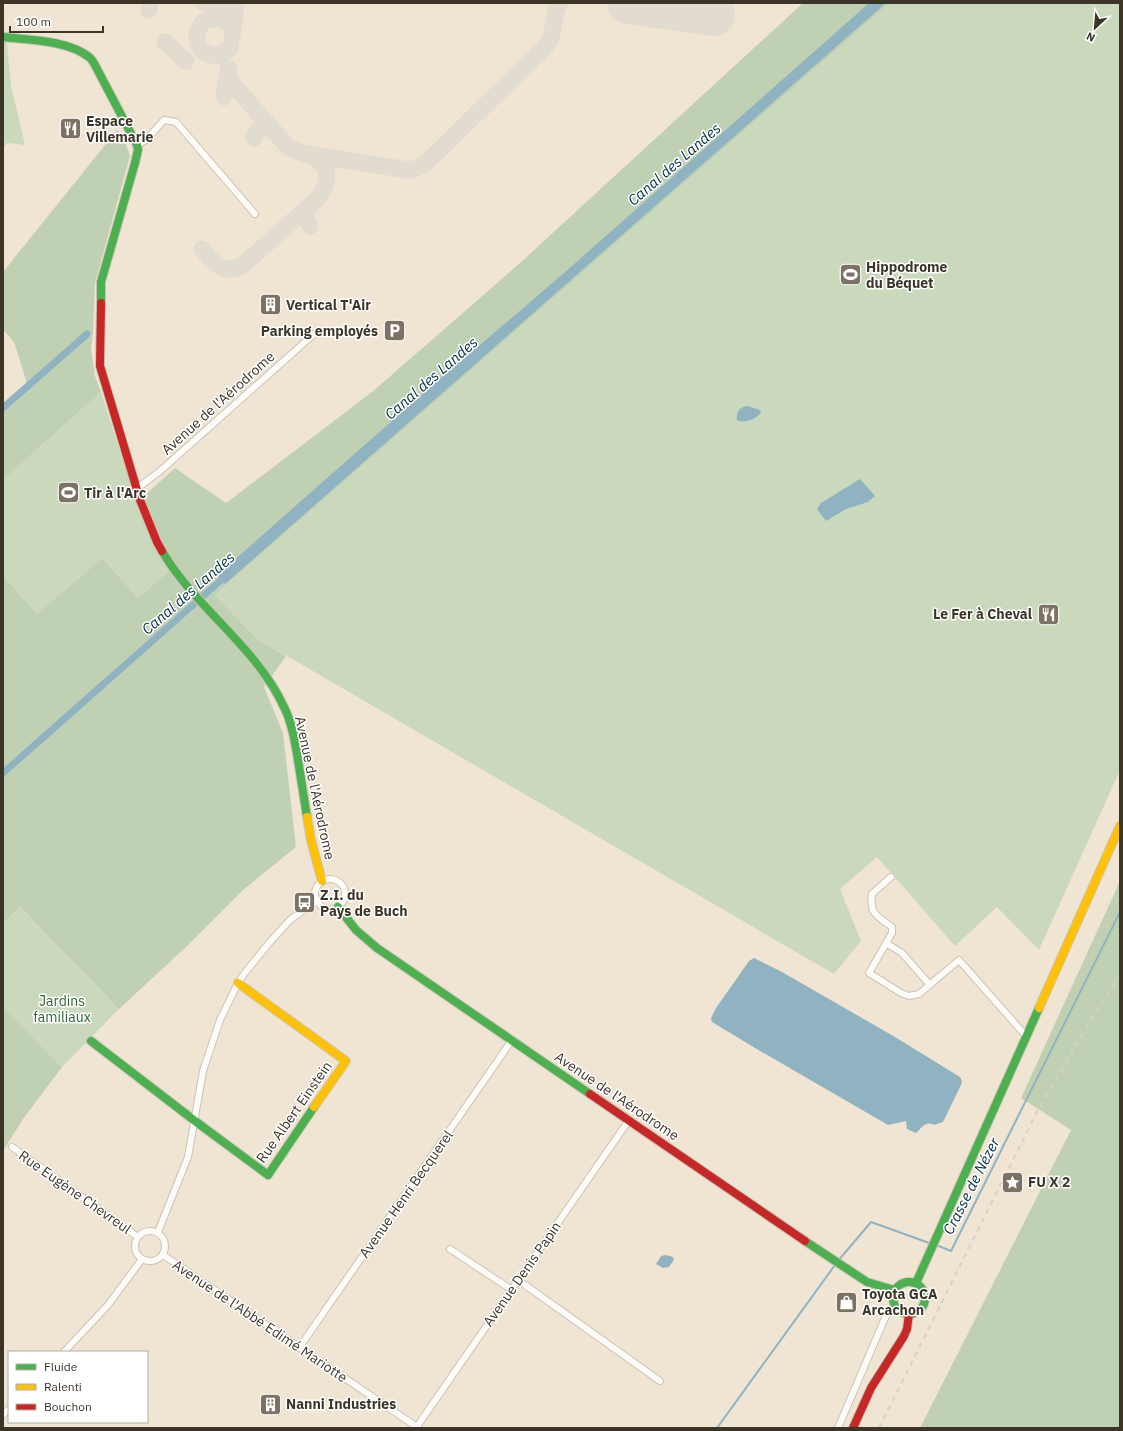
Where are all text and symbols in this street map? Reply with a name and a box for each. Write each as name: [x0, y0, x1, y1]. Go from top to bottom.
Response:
scale bar: [10, 8, 103, 34]
north arrow: [1075, 8, 1115, 48]
text: 100 m: [16, 14, 51, 29]
text: N: [1084, 29, 1097, 45]
place label: Espace Villemarie: [86, 112, 153, 146]
restaurant icon: Espace Villemarie: [57, 116, 83, 142]
water label: Canal des Landes: [624, 118, 724, 210]
place label: Hippodrome du Béquet: [866, 258, 948, 292]
sports icon: Hippodrome du Béquet: [837, 262, 863, 288]
building icon: Vertical T'Air: [258, 292, 284, 318]
place label: Vertical T'Air: [286, 296, 371, 314]
parking icon: Parking employés: [381, 318, 407, 344]
place label: Parking employés: [261, 322, 378, 340]
water label: Canal des Landes: [381, 332, 481, 424]
street label: Avenue de l'Aérodrome: [158, 347, 279, 459]
sports icon: Tir à l'Arc: [55, 480, 81, 506]
place label: Tir à l'Arc: [84, 484, 146, 502]
water label: Canal des Landes: [138, 547, 238, 639]
restaurant icon: Le Fer à Cheval: [1035, 601, 1061, 627]
place label: Le Fer à Cheval: [933, 605, 1032, 623]
street label: Avenue de l'Aérodrome: [291, 715, 339, 862]
place label: Z.I. du Pays de Buch: [320, 886, 407, 920]
bus stop icon: Z.I. du Pays de Buch: [292, 890, 318, 916]
park label: Jardins familiaux: [33, 992, 91, 1026]
street label: Avenue de l'Aérodrome: [551, 1048, 683, 1144]
street label: Rue Albert Einstein: [252, 1058, 336, 1166]
street label: Avenue Henri Becquerel: [355, 1127, 457, 1261]
water label: Crasse de Nézer: [939, 1134, 1004, 1237]
street label: Rue Eugène Chevreul: [15, 1146, 135, 1238]
place icon: FU X 2: [1000, 1169, 1026, 1195]
place label: FU X 2: [1028, 1173, 1070, 1191]
street label: Avenue Denis Papin: [479, 1218, 565, 1330]
street label: Avenue de l'Abbé Edimé Mariotte: [169, 1256, 351, 1387]
place label: Toyota GCA Arcachon: [862, 1285, 938, 1319]
shop icon: Toyota GCA Arcachon: [834, 1289, 860, 1315]
legend: [8, 1351, 148, 1423]
text: Fluide: [44, 1359, 78, 1374]
text: Ralenti: [44, 1379, 82, 1394]
building icon: Nanni Industries: [258, 1391, 284, 1417]
place label: Nanni Industries: [286, 1395, 396, 1413]
text: Bouchon: [44, 1399, 92, 1414]

